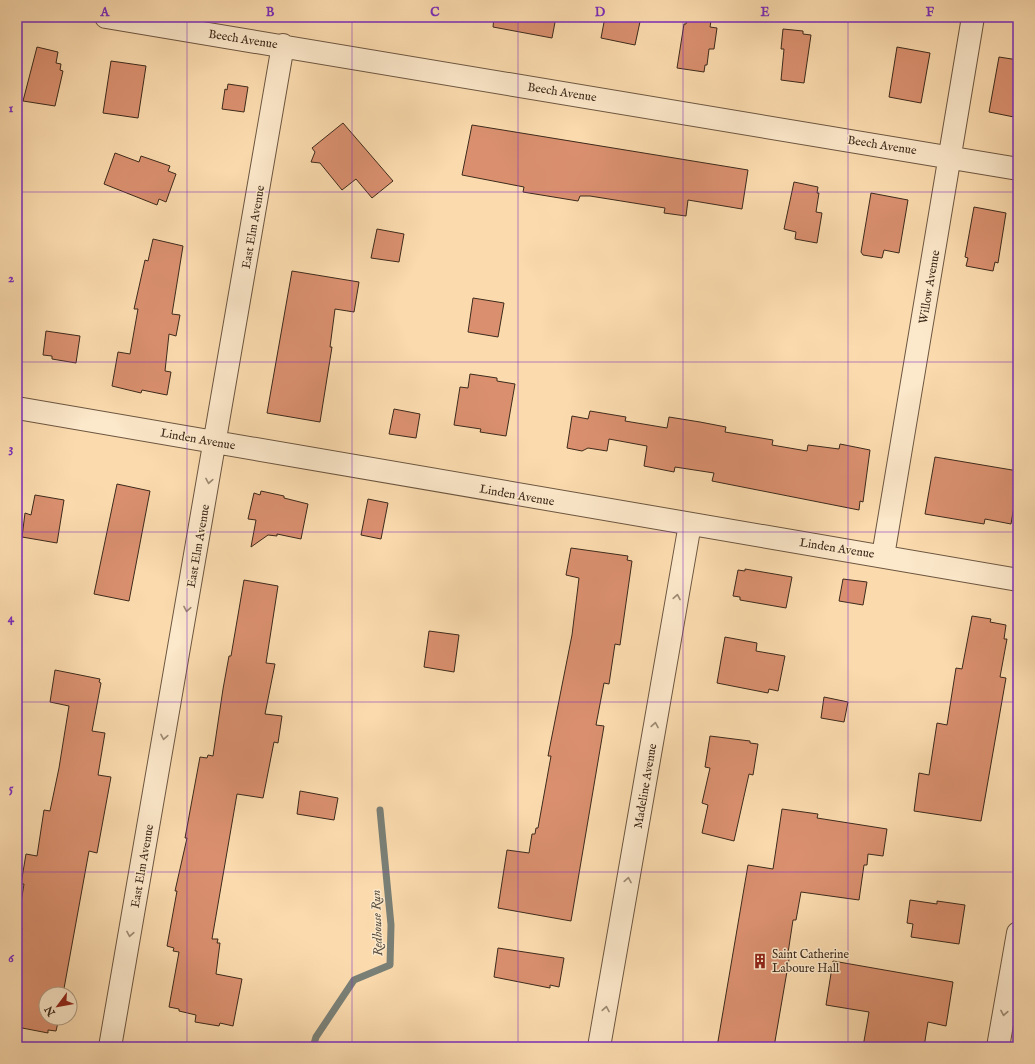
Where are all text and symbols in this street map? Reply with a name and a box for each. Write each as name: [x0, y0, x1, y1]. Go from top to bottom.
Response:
text: A: [100, 4, 111, 21]
text: B: [266, 4, 275, 21]
text: C: [430, 4, 440, 21]
text: D: [595, 4, 606, 21]
text: E: [760, 4, 770, 21]
text: F: [926, 4, 935, 21]
street label: Beech Avenue: [207, 27, 279, 52]
street label: Beech Avenue: [526, 80, 598, 105]
text: 1: [9, 100, 14, 117]
street label: Beech Avenue: [846, 133, 918, 158]
street label: East Elm Avenue: [239, 184, 268, 270]
street label: Willow Avenue: [916, 249, 943, 325]
text: 2: [8, 270, 14, 287]
street label: Linden Avenue: [159, 426, 237, 454]
text: 3: [9, 440, 14, 457]
one-way arrow: [205, 478, 214, 484]
street label: Linden Avenue: [478, 482, 556, 510]
street label: East Elm Avenue: [184, 503, 213, 589]
street label: Linden Avenue: [798, 535, 876, 562]
one-way arrow: [673, 594, 681, 600]
one-way arrow: [183, 606, 192, 612]
text: 4: [8, 610, 15, 627]
one-way arrow: [650, 722, 659, 728]
one-way arrow: [161, 734, 169, 740]
street label: Madeline Avenue: [631, 742, 660, 830]
text: 5: [9, 780, 14, 797]
street label: East Elm Avenue: [128, 823, 157, 909]
one-way arrow: [623, 877, 632, 884]
water label: Redhouse Run: [368, 889, 387, 956]
one-way arrow: [126, 931, 135, 937]
place label: Saint Catherine Laboure Hall: [772, 947, 849, 976]
text: 6: [8, 950, 14, 967]
building icon: Saint Catherine Laboure Hall: [751, 952, 769, 970]
north arrow: [38, 986, 78, 1026]
text: N: [42, 1003, 59, 1019]
one-way arrow: [601, 1005, 610, 1012]
one-way arrow: [1000, 1010, 1009, 1016]

